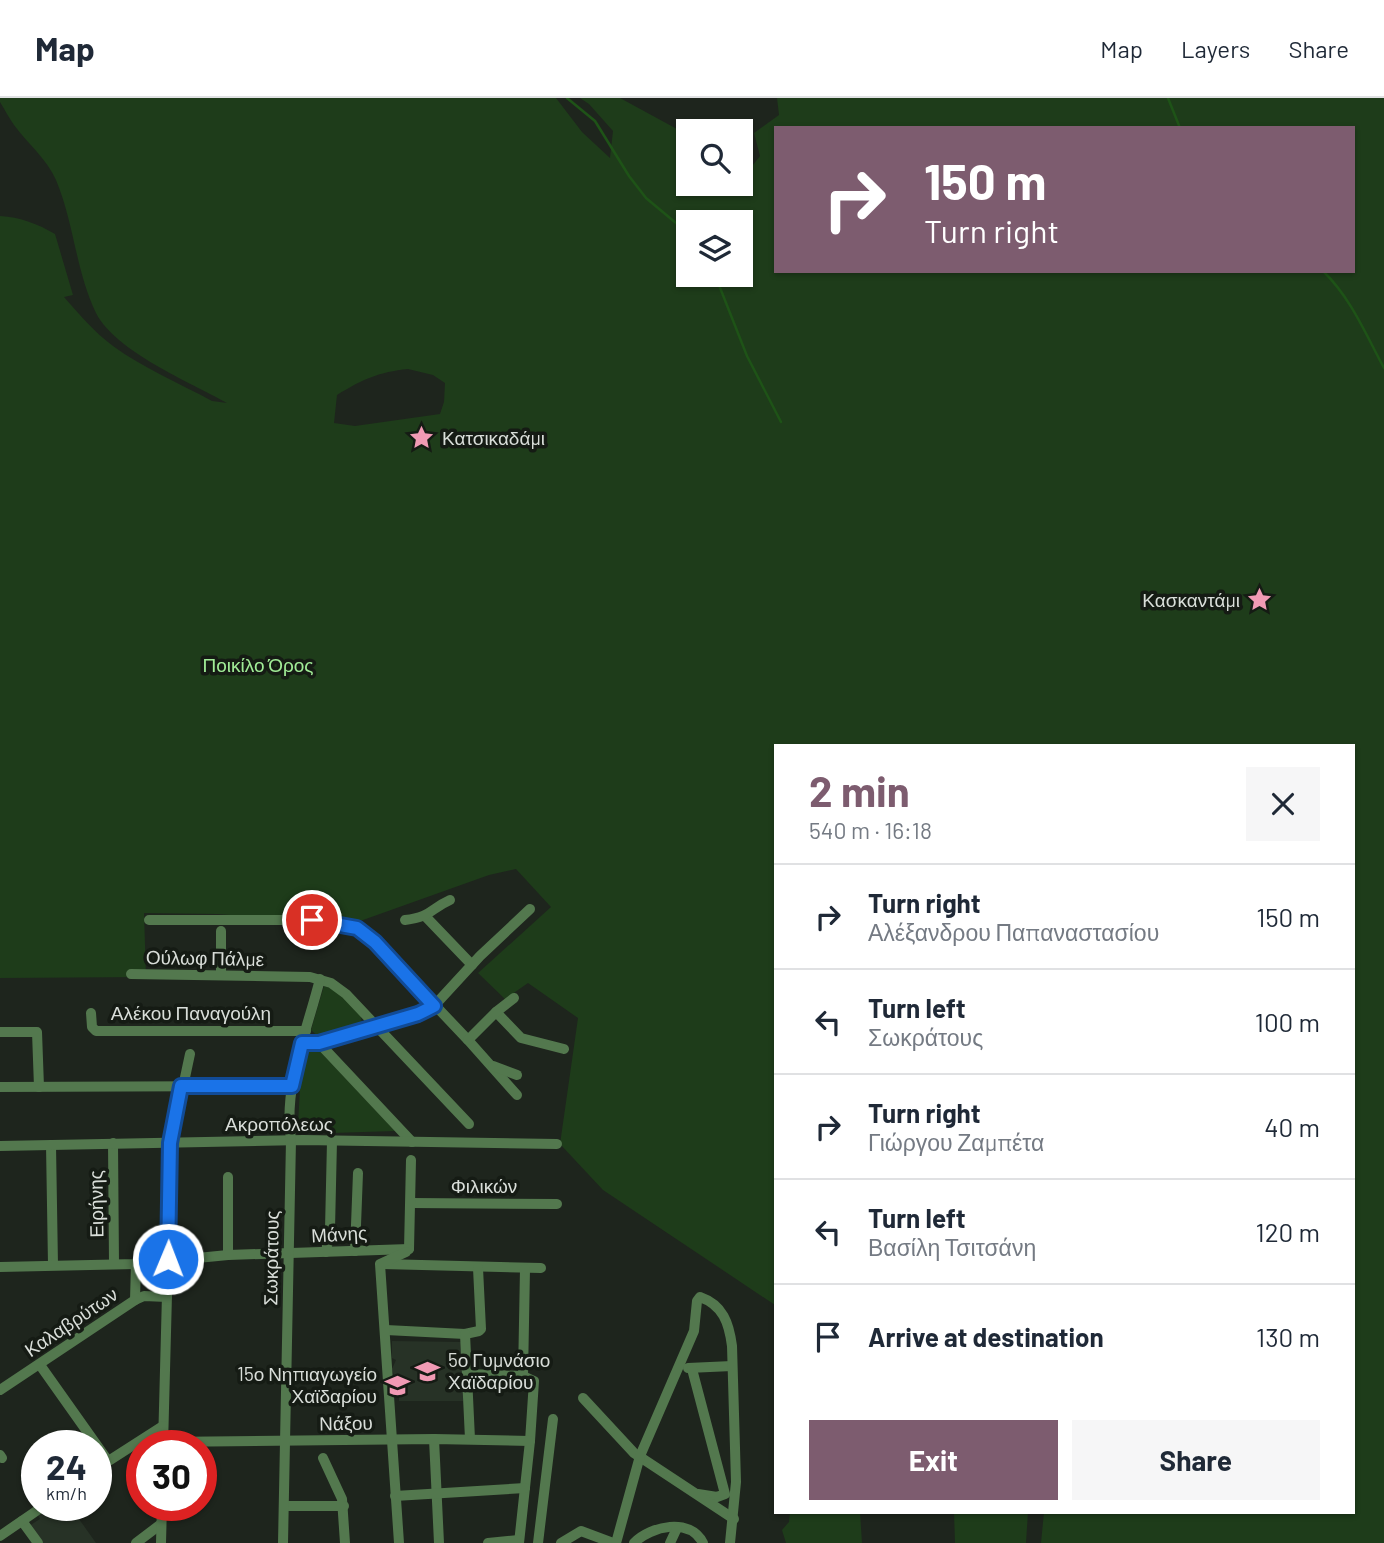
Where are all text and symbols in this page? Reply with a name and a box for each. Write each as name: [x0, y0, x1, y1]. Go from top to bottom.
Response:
text: Map: [35, 28, 95, 68]
text: Map: [1100, 34, 1143, 63]
text: Layers: [1181, 34, 1250, 63]
text: Share: [1288, 34, 1349, 63]
map controls: [676, 119, 753, 287]
button: search: [676, 119, 753, 196]
text: 150 m: [924, 151, 1046, 210]
icon: right: [809, 154, 900, 245]
button: layers: [676, 210, 753, 287]
text: Turn right: [924, 211, 1059, 249]
place icon: Κατσικαδάμι: [408, 424, 436, 452]
place label: Κατσικαδάμι: [442, 426, 545, 449]
place icon: Κασκαντάμι: [1246, 586, 1274, 614]
place label: Κασκαντάμι: [1142, 588, 1240, 611]
park label: Ποικίλο Όρος: [202, 653, 314, 676]
text: 2 min: [809, 765, 910, 815]
button: close: [1246, 767, 1320, 841]
text: 540 m · 16:18: [809, 816, 932, 844]
text: Turn right: [868, 887, 981, 918]
pin: [282, 890, 342, 950]
icon: right: [809, 898, 847, 936]
icon: arrive: [293, 901, 331, 939]
text: 150 m: [1256, 901, 1320, 932]
text: Αλέξανδρου Παπαναστασίου: [868, 918, 1159, 946]
street label: Ούλωφ Πάλμε: [146, 945, 265, 970]
text: Turn left: [868, 992, 966, 1023]
street label: Αλέκου Παναγούλη: [111, 1001, 271, 1024]
icon: left: [809, 1003, 847, 1041]
text: 100 m: [1255, 1006, 1320, 1037]
text: Σωκράτους: [868, 1023, 983, 1051]
text: Turn right: [868, 1097, 981, 1128]
icon: right: [809, 1108, 847, 1146]
text: 40 m: [1264, 1111, 1320, 1142]
street label: Ακροπόλεως: [225, 1112, 333, 1135]
text: Γιώργου Ζαμπέτα: [868, 1128, 1044, 1156]
street label: Ειρήνης: [83, 1170, 108, 1238]
street label: Φιλικών: [451, 1174, 517, 1197]
text: Turn left: [868, 1202, 966, 1233]
street label: Σωκράτους: [258, 1210, 283, 1306]
icon: left: [809, 1213, 847, 1251]
text: 120 m: [1256, 1216, 1320, 1247]
street label: Μάνης: [310, 1221, 368, 1246]
position arrow: [131, 1222, 205, 1296]
text: Βασίλη Τσιτσάνη: [868, 1233, 1036, 1261]
street label: Καλαβρύτων: [20, 1282, 122, 1361]
icon: arrive: [809, 1318, 847, 1356]
text: Arrive at destination: [868, 1321, 1104, 1352]
text: 130 m: [1256, 1321, 1320, 1352]
place label: 5ο Γυμνάσιο Χαϊδαρίου: [448, 1348, 550, 1393]
school or university icon: 5ο Γυμνάσιο Χαϊδαρίου: [414, 1357, 442, 1385]
place label: 15ο Νηπιαγωγείο Χαϊδαρίου: [237, 1362, 377, 1407]
school or university icon: 15ο Νηπιαγωγείο Χαϊδαρίου: [383, 1371, 411, 1399]
street label: Νάξου: [319, 1411, 373, 1434]
button: Exit: [809, 1420, 1058, 1500]
button: Share: [1072, 1420, 1320, 1500]
speed limit sign: 30: [126, 1430, 217, 1521]
text: 24: [46, 1445, 87, 1487]
text: km/h: [46, 1482, 87, 1504]

